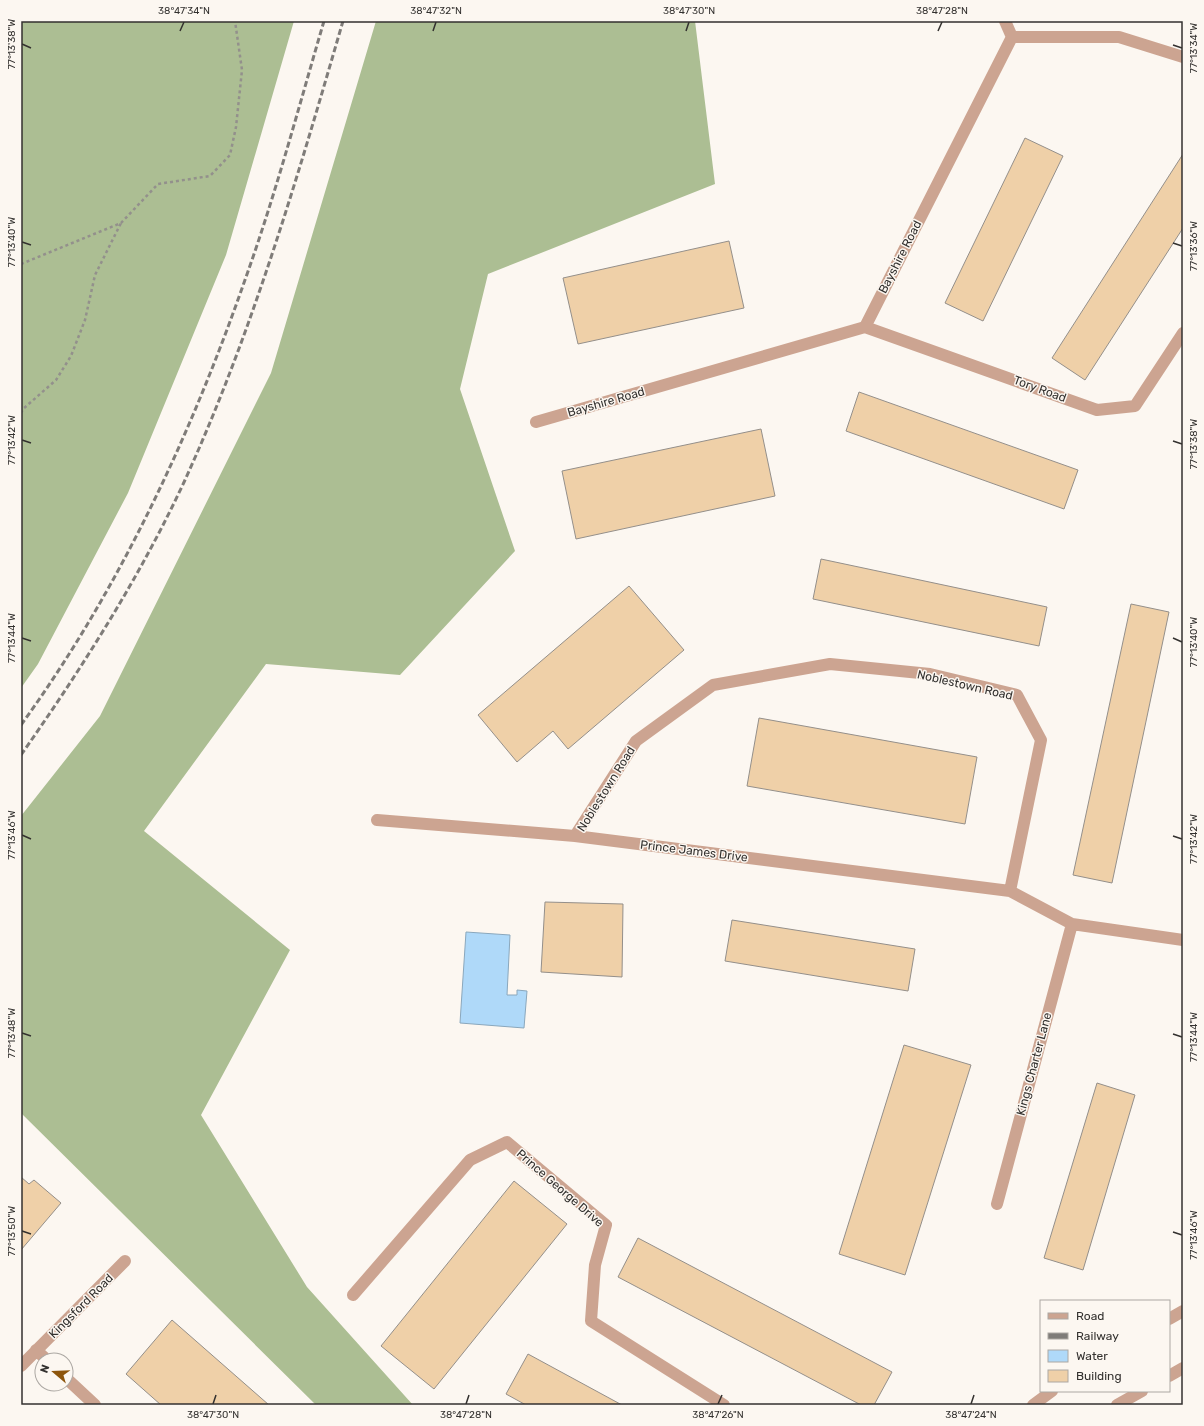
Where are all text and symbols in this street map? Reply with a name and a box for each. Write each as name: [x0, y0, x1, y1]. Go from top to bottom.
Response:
text: 38°47'34"N: [158, 5, 210, 17]
text: 38°47'32"N: [410, 5, 462, 17]
text: 38°47'30"N: [663, 5, 715, 17]
text: 38°47'28"N: [916, 5, 968, 17]
text: 77°13'38"W: [6, 19, 18, 69]
text: 77°13'34"W: [1188, 23, 1200, 73]
text: 77°13'40"W: [6, 217, 18, 267]
street label: Bayshire Road: [876, 218, 924, 296]
text: 77°13'36"W: [1188, 221, 1200, 271]
street label: Tory Road: [1012, 373, 1068, 405]
street label: Bayshire Road: [566, 384, 646, 420]
text: 77°13'42"W: [6, 415, 18, 465]
text: 77°13'38"W: [1188, 419, 1200, 469]
text: 77°13'44"W: [6, 613, 18, 663]
text: 77°13'40"W: [1188, 617, 1200, 667]
street label: Noblestown Road: [916, 667, 1014, 703]
street label: Noblestown Road: [574, 744, 638, 834]
text: 77°13'46"W: [6, 810, 18, 860]
text: 77°13'42"W: [1188, 814, 1200, 864]
street label: Prince James Drive: [639, 837, 749, 865]
text: 77°13'48"W: [6, 1008, 18, 1058]
street label: Kings Charter Lane: [1014, 1011, 1055, 1117]
text: 77°13'44"W: [1188, 1012, 1200, 1062]
street label: Prince George Drive: [514, 1146, 607, 1230]
text: 77°13'50"W: [6, 1206, 18, 1256]
text: 77°13'46"W: [1188, 1210, 1200, 1260]
street label: Kingsford Road: [46, 1271, 116, 1341]
legend: [1040, 1300, 1170, 1392]
text: Road: [1076, 1309, 1104, 1323]
text: Railway: [1076, 1329, 1119, 1343]
text: Water: [1076, 1349, 1108, 1363]
north arrow: [34, 1352, 74, 1392]
text: N: [38, 1363, 52, 1375]
text: Building: [1076, 1369, 1122, 1383]
text: 38°47'30"N: [187, 1409, 239, 1421]
text: 38°47'28"N: [440, 1409, 492, 1421]
text: 38°47'26"N: [692, 1409, 744, 1421]
text: 38°47'24"N: [945, 1409, 997, 1421]

